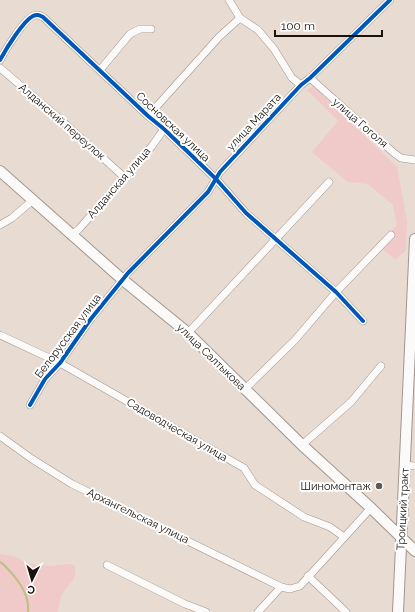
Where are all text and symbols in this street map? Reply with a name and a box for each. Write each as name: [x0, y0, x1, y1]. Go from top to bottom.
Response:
scale bar: [275, 12, 382, 38]
text: 100 m: [281, 19, 315, 33]
street label: Алданский переулок: [16, 81, 108, 163]
street label: Сосновская улица: [133, 89, 213, 165]
street label: улица Марата: [224, 91, 284, 153]
street label: улица Гоголя: [330, 95, 390, 151]
street label: Алданская улица: [85, 145, 153, 221]
street label: Белорусская улица: [32, 291, 104, 381]
street label: улица Салтыкова: [174, 321, 248, 393]
street label: Садоводческая улица: [124, 396, 230, 464]
street label: Троицкий тракт: [394, 467, 412, 551]
place label: Шиномонтаж: [301, 480, 371, 493]
marker: Шиномонтаж: [374, 481, 384, 491]
street label: Архангельская улица: [85, 486, 191, 546]
north arrow: [12, 560, 52, 600]
text: С: [26, 583, 35, 596]

